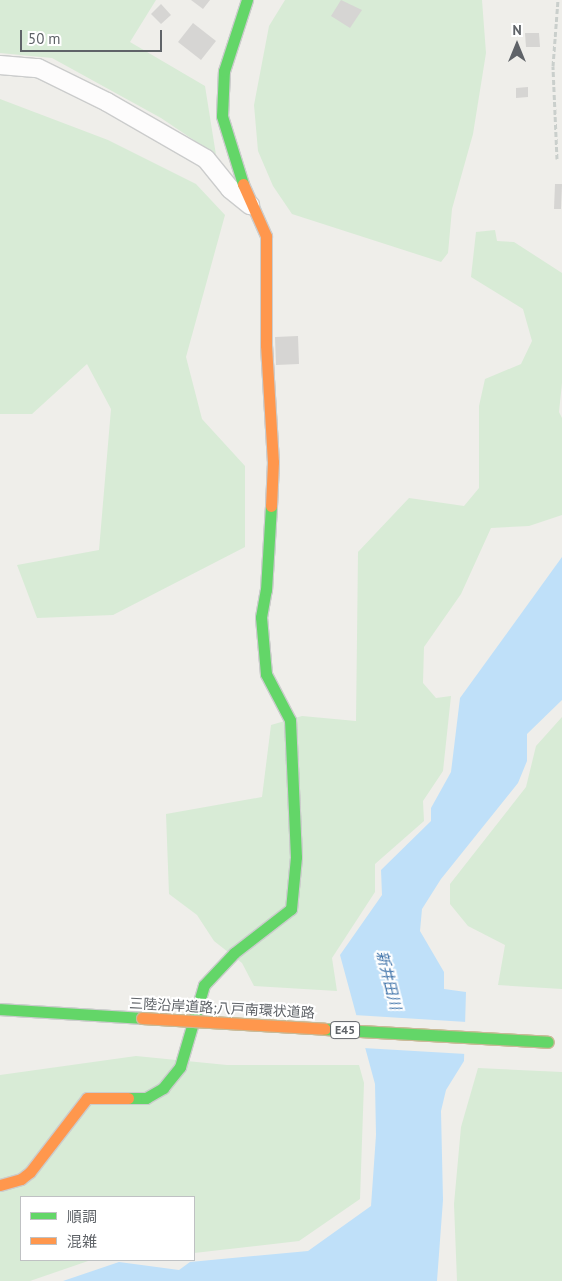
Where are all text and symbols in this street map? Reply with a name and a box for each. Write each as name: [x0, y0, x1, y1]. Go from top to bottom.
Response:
scale bar: [22, 20, 165, 52]
north arrow: [492, 20, 542, 70]
text: N: [512, 21, 522, 39]
text: 50 m: [28, 29, 61, 48]
water label: 新井田川: [373, 949, 405, 1011]
street label: 三陸沿岸道路;八戸南環状道路: [129, 995, 315, 1021]
road number: E45: [330, 1020, 360, 1040]
legend: [20, 1196, 195, 1261]
text: 順調: [67, 1207, 97, 1226]
text: 混雑: [67, 1232, 97, 1251]

